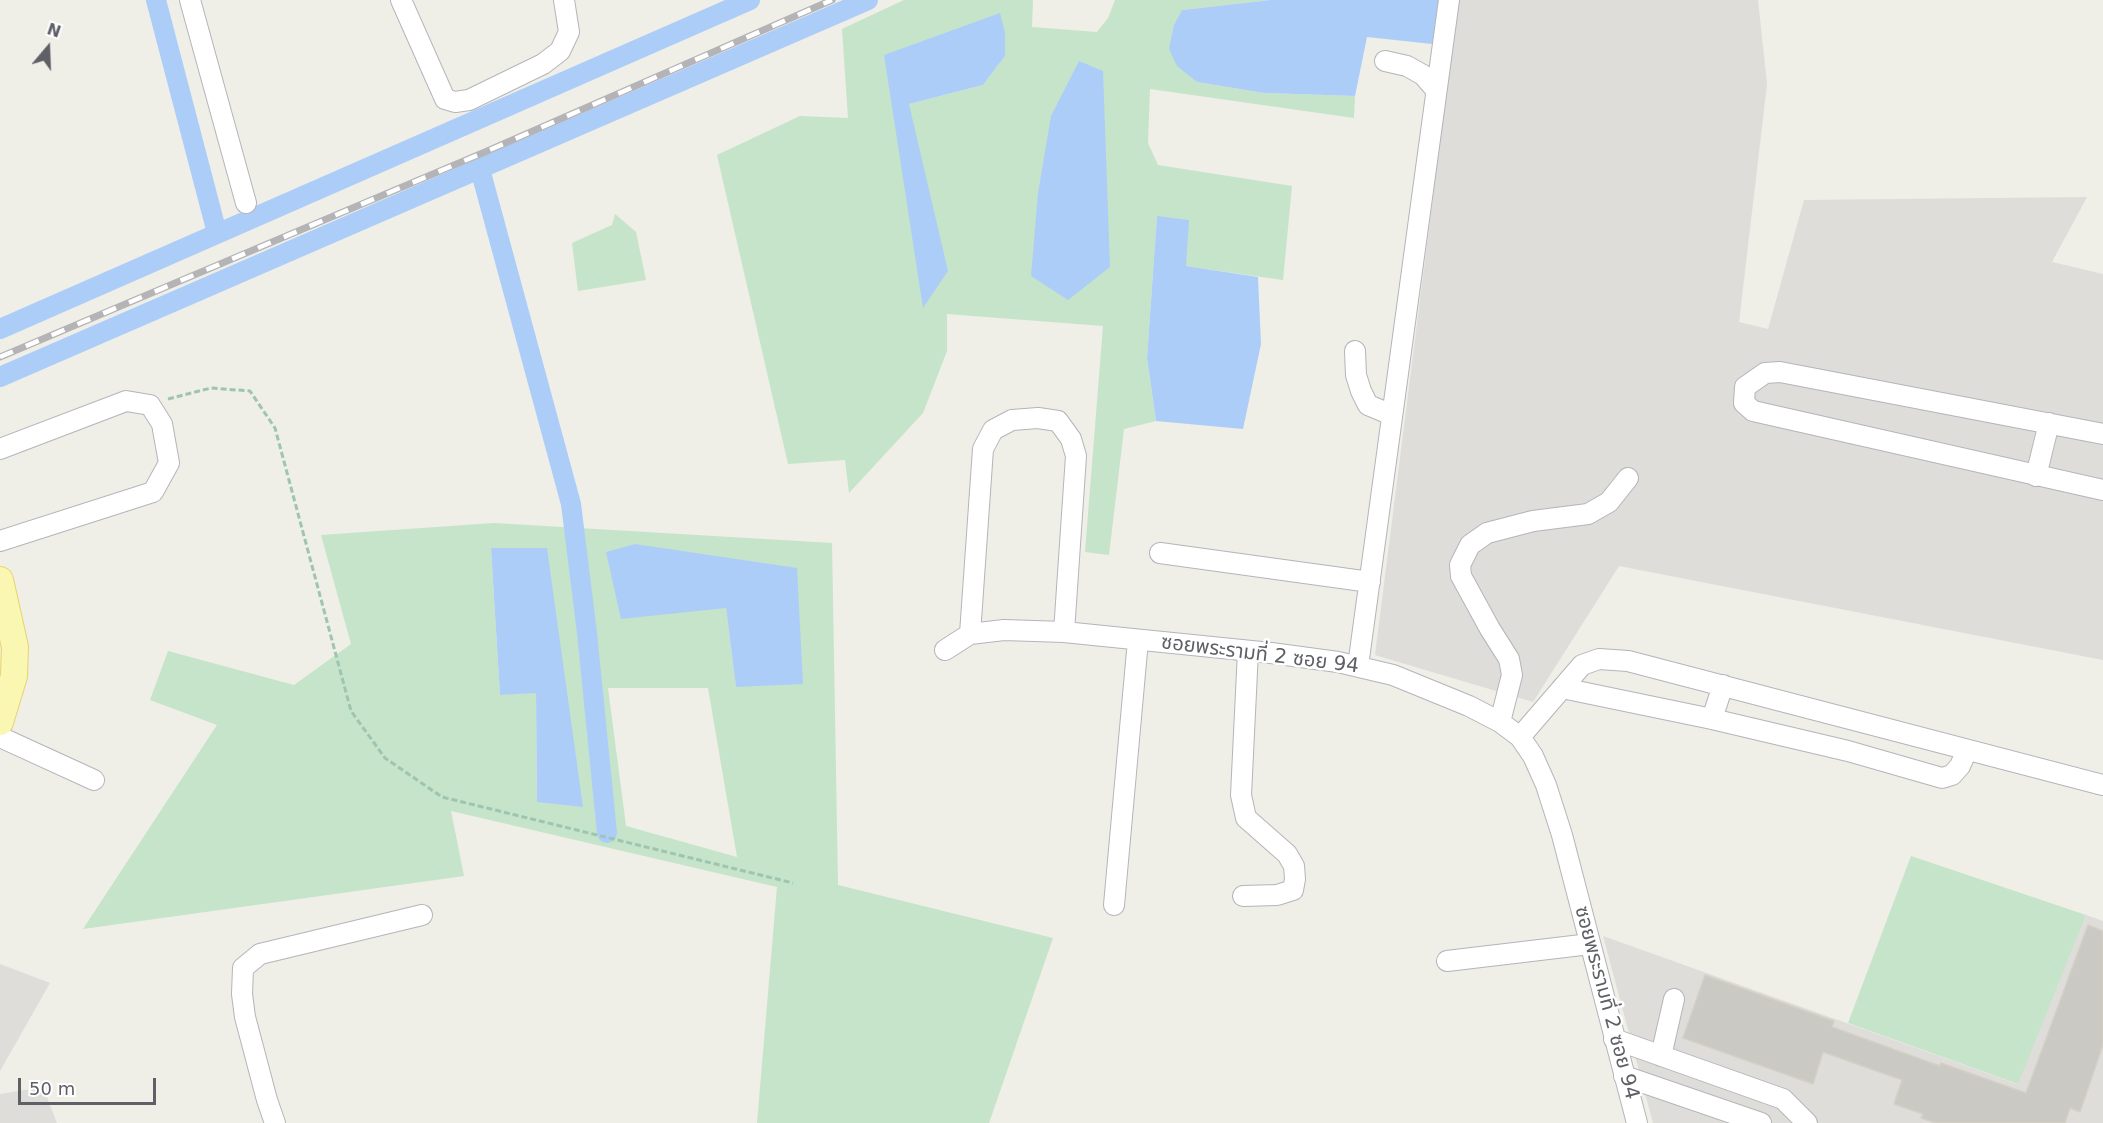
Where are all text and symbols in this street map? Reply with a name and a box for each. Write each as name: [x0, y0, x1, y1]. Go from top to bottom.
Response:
north arrow: [18, 18, 78, 78]
text: N: [45, 19, 63, 42]
street label: ซอยพระรามที่ 2 ซอย 94: [1160, 631, 1360, 679]
street label: ซอยพระรามที่ 2 ซอย 94: [1569, 904, 1643, 1102]
scale bar: [21, 1066, 159, 1104]
text: 50 m: [29, 1078, 75, 1099]

